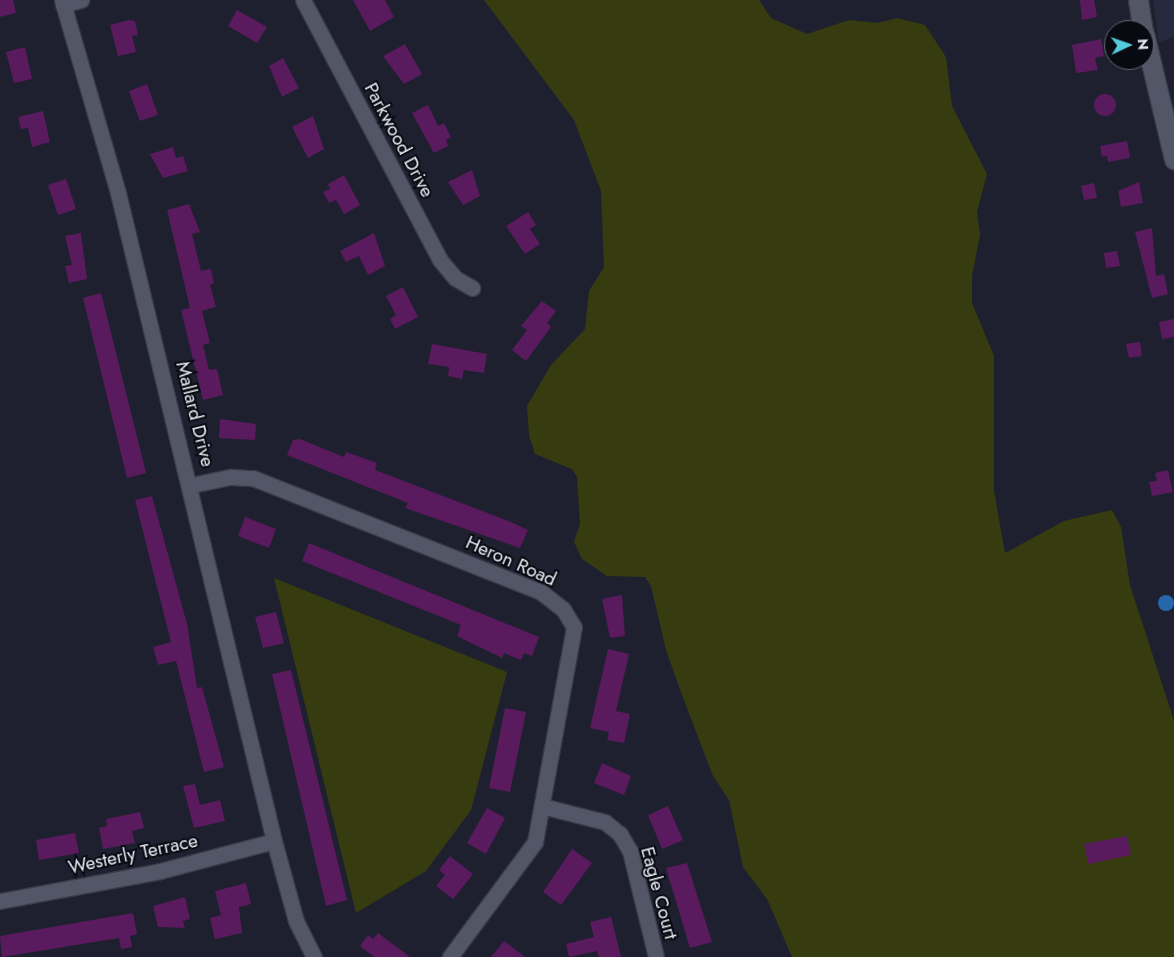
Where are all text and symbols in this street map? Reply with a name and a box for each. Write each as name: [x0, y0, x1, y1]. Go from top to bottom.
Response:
north arrow: [1104, 20, 1154, 70]
text: N: [1133, 38, 1153, 50]
street label: Parkwood Drive: [359, 79, 439, 201]
street label: Mallard Drive: [171, 359, 219, 469]
street label: Heron Road: [462, 531, 560, 591]
street label: Westerly Terrace: [66, 829, 200, 879]
street label: Eagle Court: [636, 844, 682, 942]

